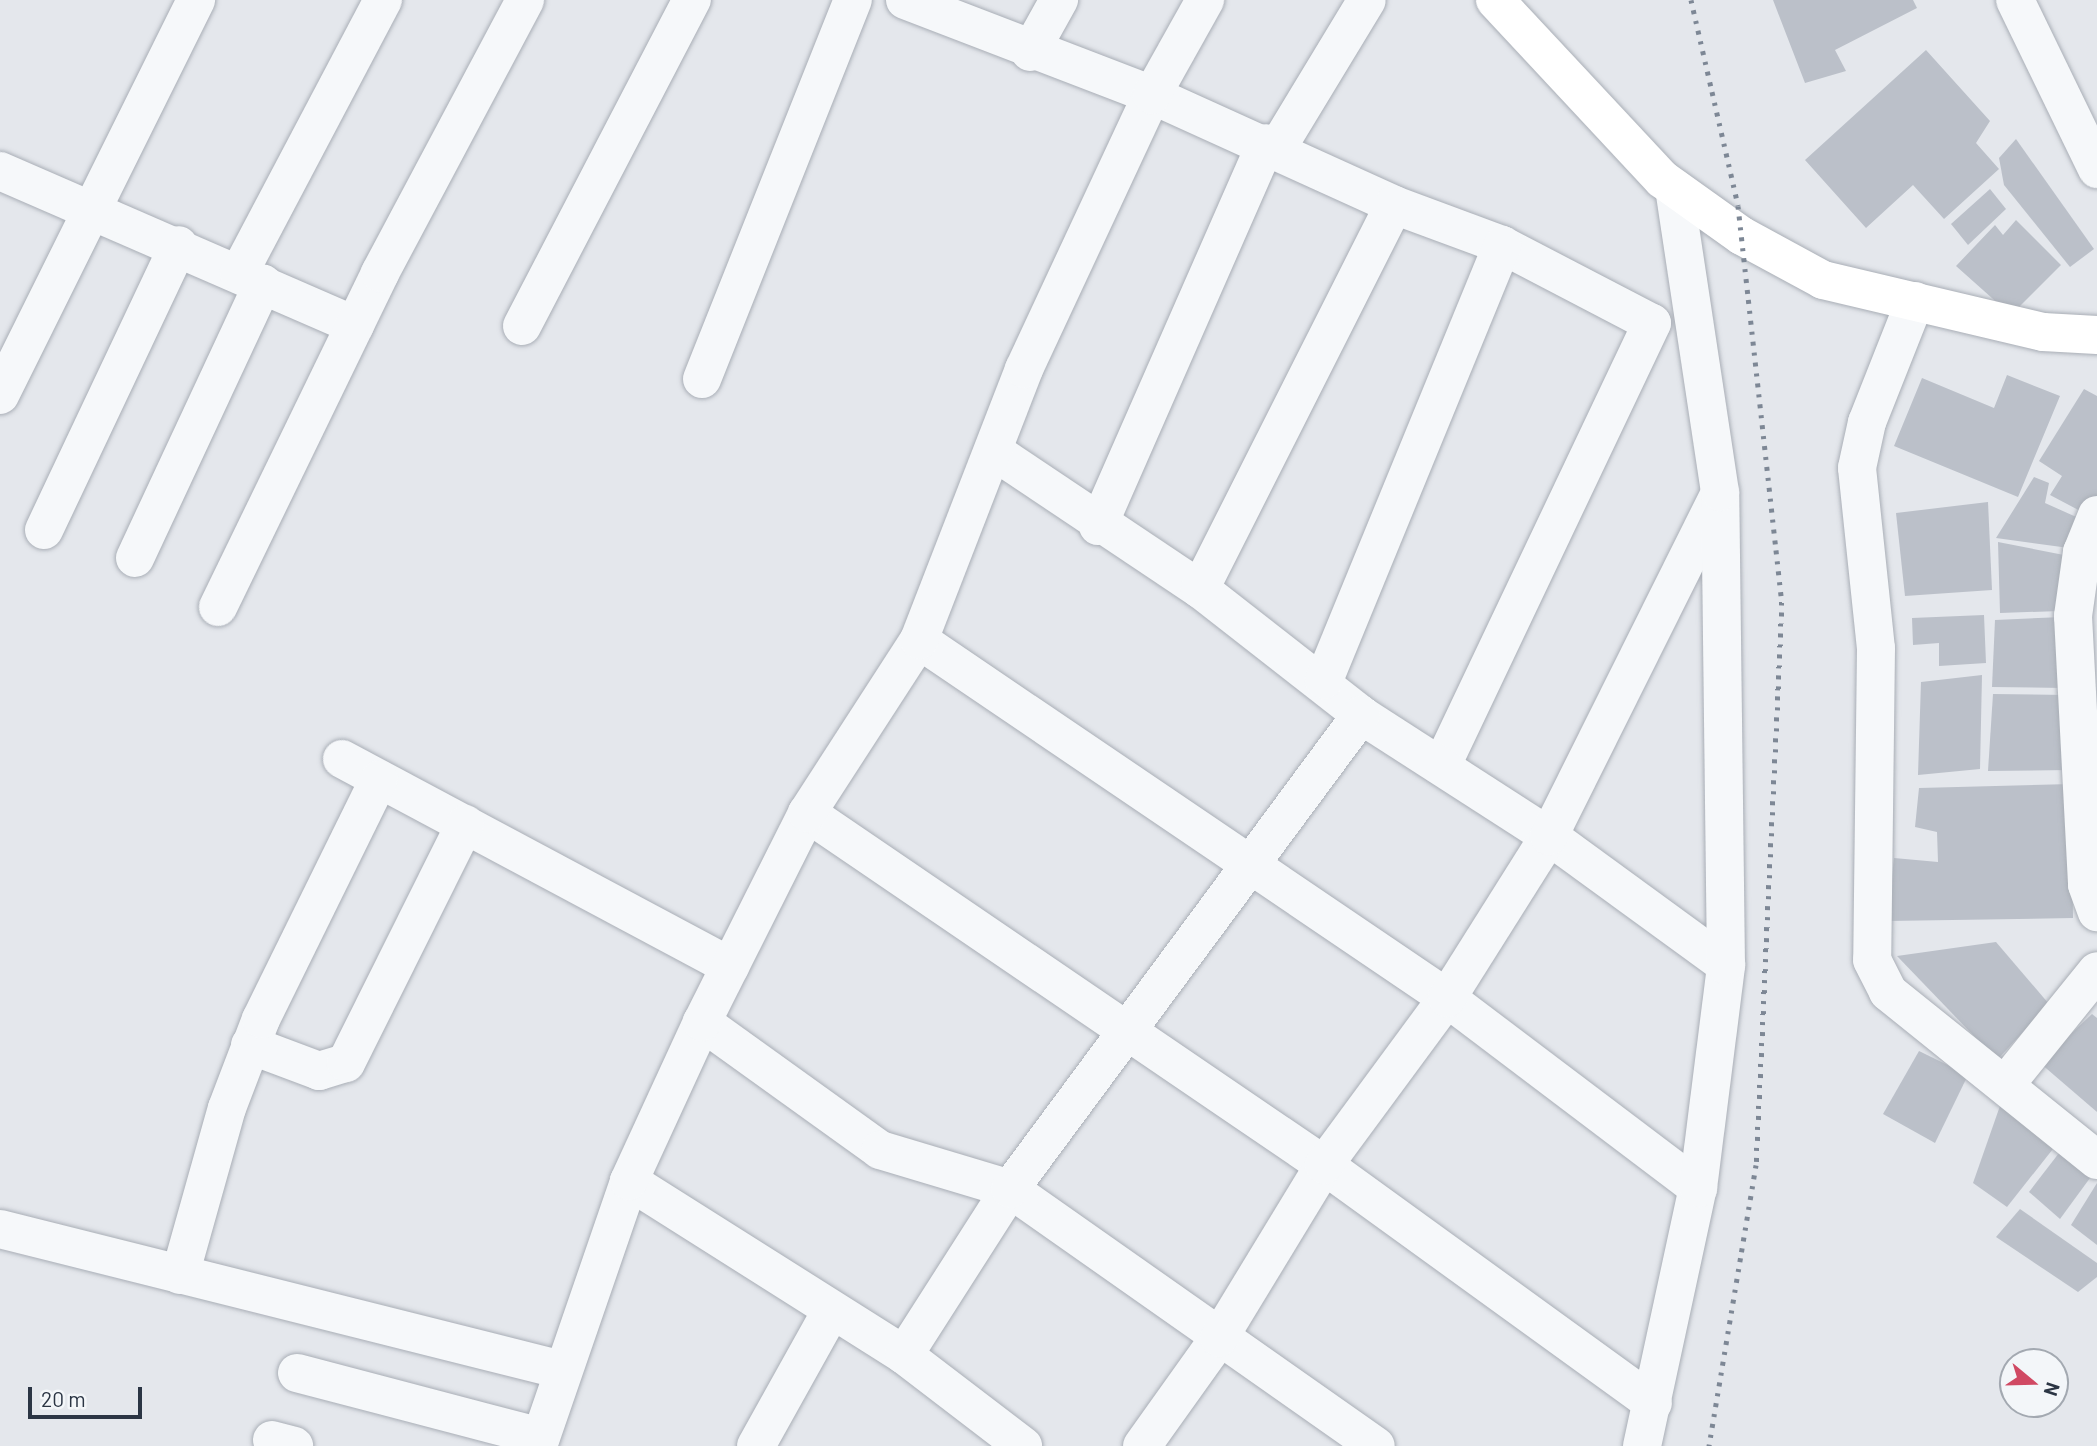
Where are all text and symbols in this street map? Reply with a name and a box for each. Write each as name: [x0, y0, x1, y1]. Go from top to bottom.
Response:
north arrow: [1999, 1348, 2069, 1418]
scale bar: [32, 1372, 145, 1416]
text: N: [2040, 1380, 2065, 1399]
text: 20 m: [41, 1386, 86, 1411]

